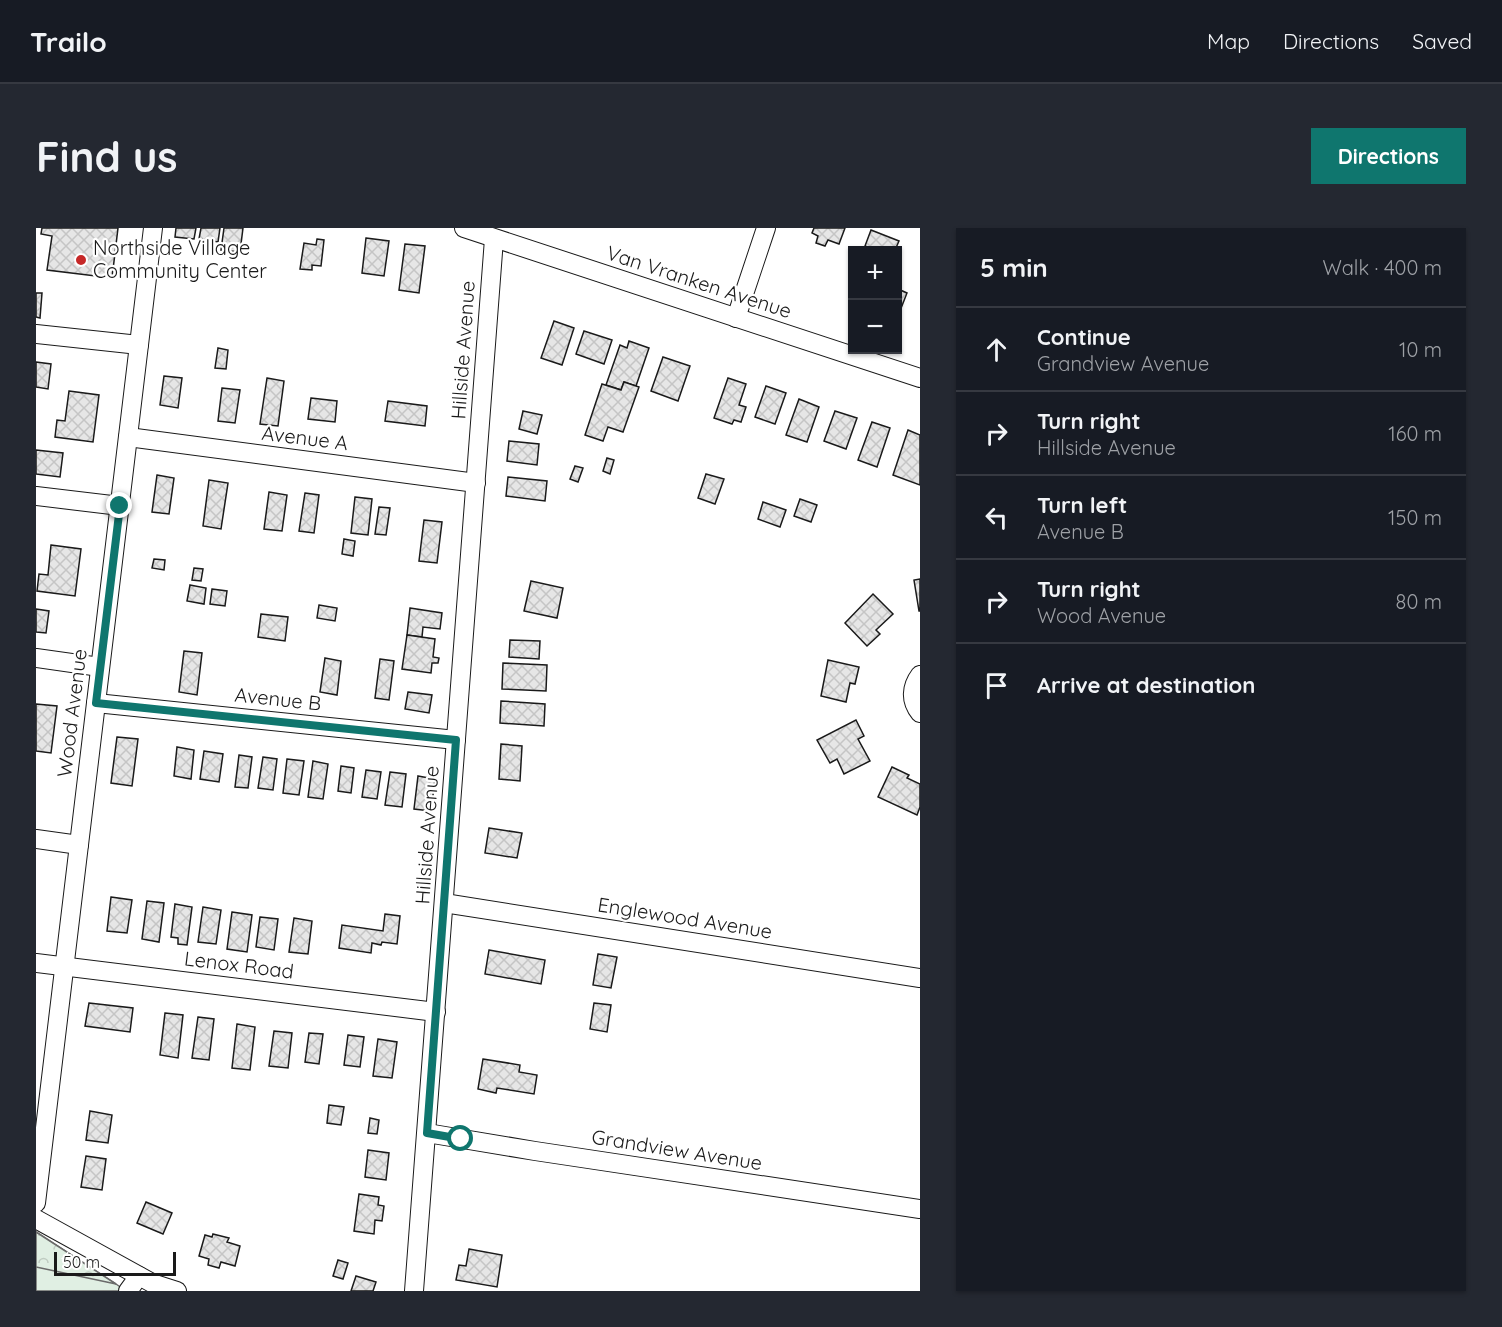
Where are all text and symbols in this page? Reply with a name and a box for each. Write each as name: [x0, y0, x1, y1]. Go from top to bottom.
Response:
text: Trailo: [30, 24, 107, 59]
text: Map: [1207, 28, 1250, 54]
text: Directions: [1283, 28, 1379, 54]
text: Saved: [1412, 28, 1472, 54]
button: Directions: [1311, 128, 1466, 184]
text: Find us: [36, 130, 178, 183]
place label: Northside Village Community Center: [93, 235, 267, 283]
street label: Van Vranken Avenue: [603, 240, 795, 323]
map controls: [848, 246, 902, 354]
button: +: [848, 246, 902, 300]
text: 5 min: [980, 251, 1048, 284]
marker: Northside Village Community Center: [74, 253, 88, 267]
text: Walk · 400 m: [1323, 255, 1442, 280]
street label: Hillside Avenue: [445, 280, 480, 420]
button: −: [848, 300, 902, 354]
text: Continue: [1037, 323, 1131, 351]
icon: ahead: [980, 333, 1013, 366]
text: 10 m: [1399, 337, 1442, 362]
text: Grandview Avenue: [1037, 351, 1209, 376]
text: Turn right: [1037, 407, 1141, 435]
icon: right: [980, 417, 1013, 450]
street label: Avenue A: [260, 420, 350, 455]
text: 160 m: [1388, 421, 1442, 446]
text: Hillside Avenue: [1037, 435, 1176, 460]
text: Turn left: [1037, 491, 1127, 519]
route end: [106, 492, 132, 518]
icon: left: [980, 501, 1013, 534]
text: 150 m: [1388, 505, 1442, 530]
text: Avenue B: [1037, 519, 1124, 544]
text: Turn right: [1037, 575, 1141, 603]
icon: right: [980, 585, 1013, 618]
text: 80 m: [1396, 589, 1442, 614]
text: Wood Avenue: [1037, 603, 1166, 628]
street label: Wood Avenue: [51, 647, 92, 779]
icon: arrive: [980, 669, 1013, 702]
text: Arrive at destination: [1037, 671, 1255, 699]
street label: Avenue B: [234, 682, 323, 715]
street label: Hillside Avenue: [409, 765, 444, 905]
street label: Englewood Avenue: [596, 891, 774, 944]
street label: Lenox Road: [183, 945, 295, 984]
street label: Grandview Avenue: [590, 1124, 764, 1175]
route start: [447, 1125, 473, 1151]
scale bar: [54, 1249, 176, 1276]
text: 50 m: [63, 1252, 100, 1272]

